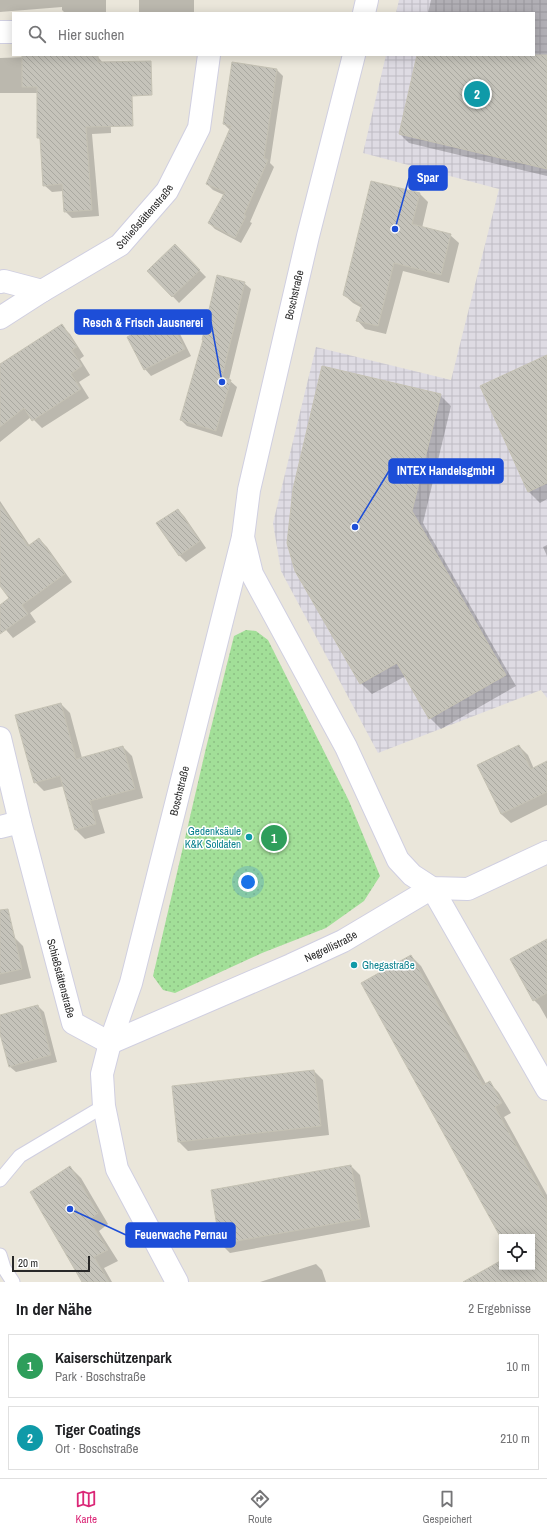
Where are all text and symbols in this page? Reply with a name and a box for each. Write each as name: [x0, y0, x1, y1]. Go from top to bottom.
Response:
search box: [12, 12, 535, 56]
icon: search: [26, 23, 48, 45]
text: Hier suchen: [58, 24, 124, 45]
pin: 2: [464, 79, 490, 109]
callout: Spar: [409, 166, 447, 190]
text: Spar: [417, 170, 439, 186]
street label: Schießstättenstraße: [114, 182, 176, 253]
street label: Boschstraße: [281, 269, 307, 321]
callout: Resch & Frisch Jausnerei: [75, 310, 211, 334]
text: Resch & Frisch Jausnerei: [83, 315, 203, 331]
callout: INTEX HandelsgmbH: [389, 459, 503, 483]
text: INTEX HandelsgmbH: [397, 463, 495, 479]
street label: Boschstraße: [166, 765, 192, 817]
pin: 1: [261, 823, 287, 853]
place label: Gedenksäule K&K Soldaten: [185, 824, 241, 851]
marker: Gedenksäule K&K Soldaten: [244, 832, 254, 842]
your location: [238, 872, 258, 892]
street label: Negrellistraße: [302, 927, 360, 965]
street label: Schießstättenstraße: [44, 937, 78, 1019]
place label: Ghegastraße: [362, 958, 415, 972]
marker: Ghegastraße: [349, 960, 359, 970]
callout: Feuerwache Pernau: [126, 1223, 235, 1247]
text: Feuerwache Pernau: [135, 1227, 227, 1243]
map controls: [499, 1234, 535, 1270]
button: locate: [499, 1234, 535, 1270]
scale bar: [12, 1254, 90, 1273]
text: 20 m: [18, 1256, 38, 1270]
text: In der Nähe: [16, 1297, 92, 1320]
text: 2 Ergebnisse: [468, 1300, 531, 1317]
text: Kaiserschützenpark: [55, 1347, 172, 1368]
text: 1: [27, 1358, 33, 1375]
text: 10 m: [506, 1358, 530, 1375]
text: Park · Boschstraße: [55, 1368, 146, 1385]
text: Tiger Coatings: [55, 1419, 141, 1440]
text: 2: [27, 1430, 33, 1447]
text: 210 m: [500, 1430, 530, 1447]
text: Ort · Boschstraße: [55, 1440, 139, 1457]
tab: Karte: [75, 1488, 97, 1526]
tab: Route: [248, 1488, 272, 1526]
tab: Gespeichert: [423, 1488, 472, 1526]

